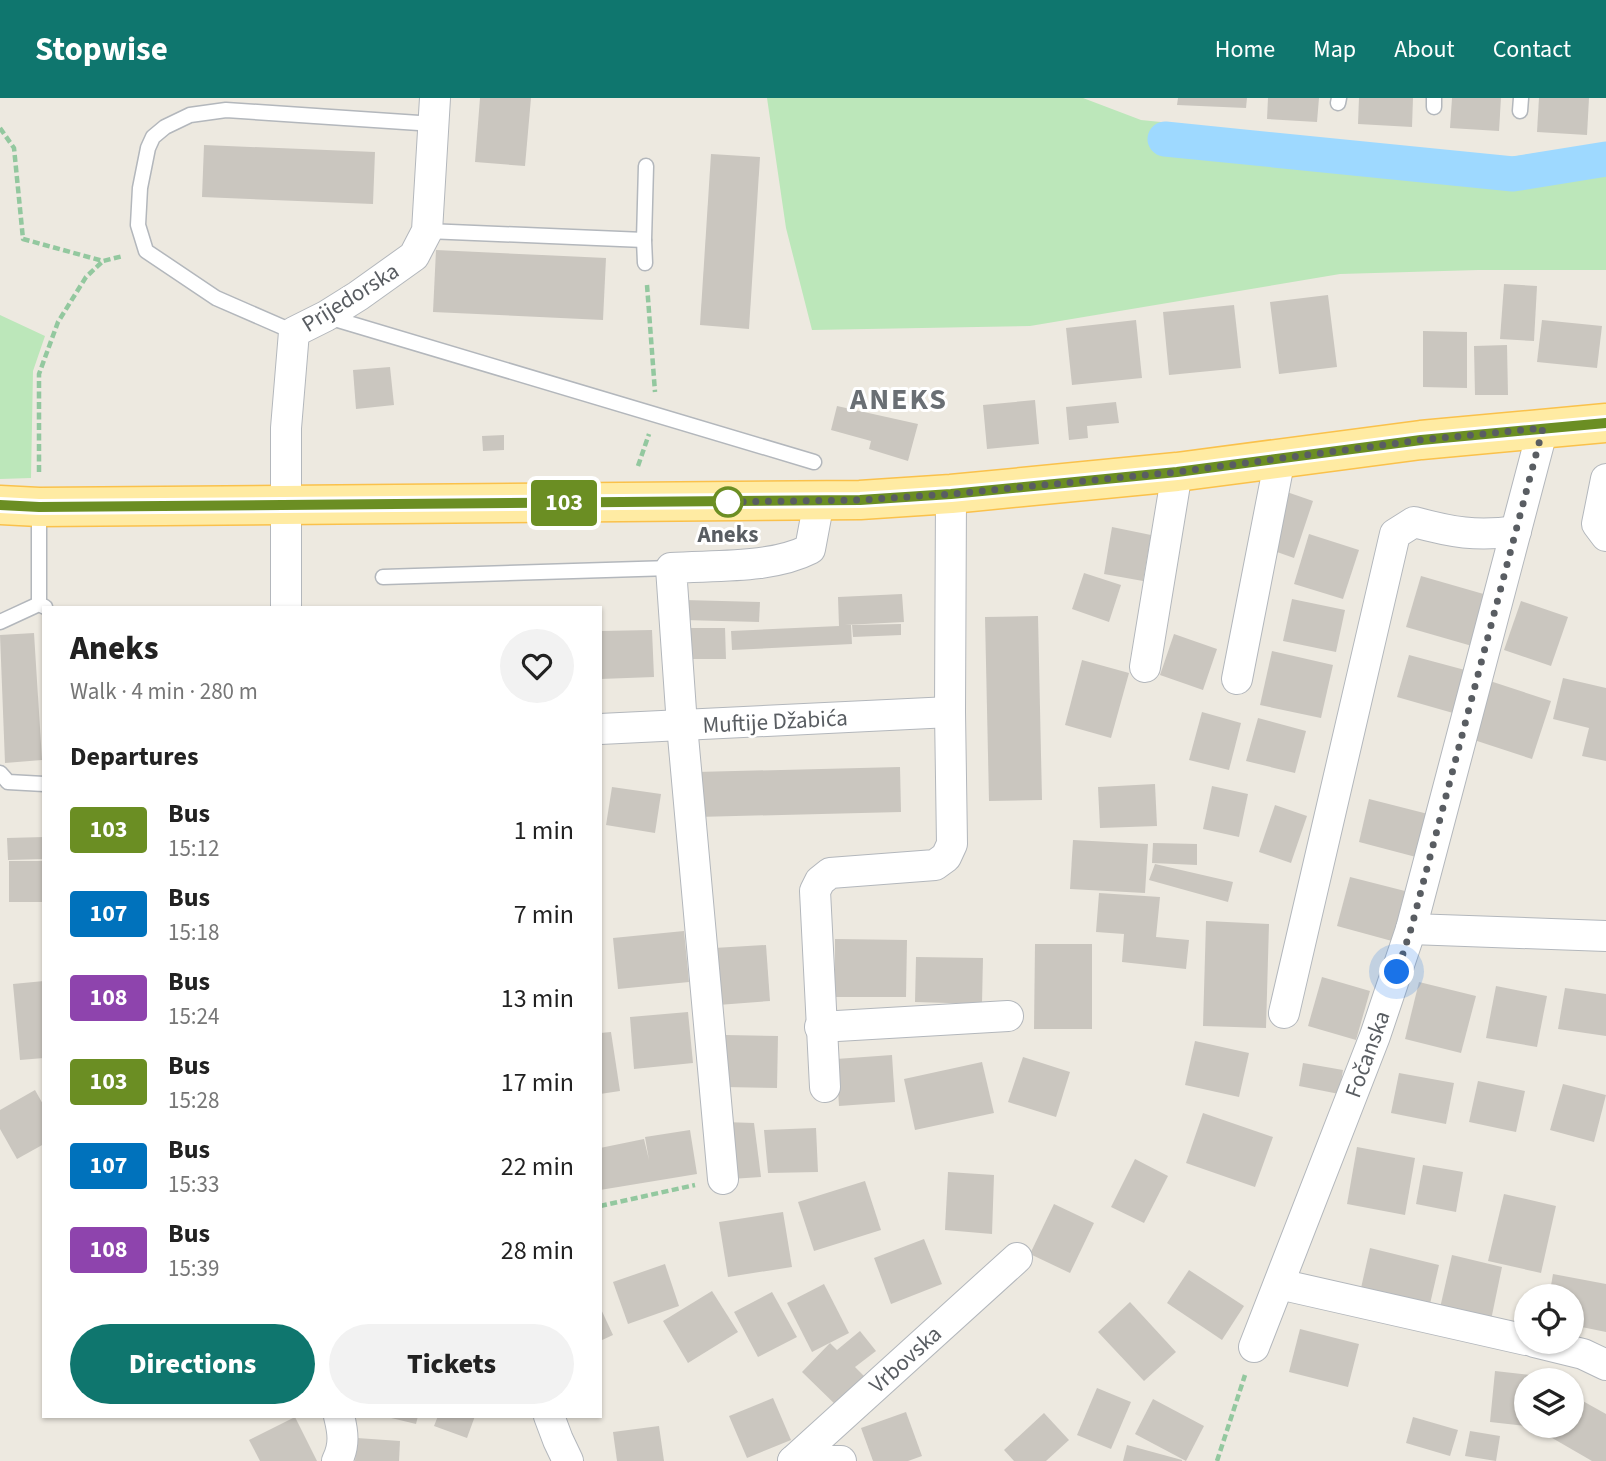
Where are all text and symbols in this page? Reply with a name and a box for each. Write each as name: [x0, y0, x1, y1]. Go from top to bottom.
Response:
text: Stopwise: [35, 26, 168, 73]
text: Home: [1215, 32, 1275, 67]
text: Map: [1313, 32, 1356, 67]
text: About: [1394, 32, 1455, 67]
text: Contact: [1493, 32, 1571, 67]
street label: Prijedorska: [295, 254, 405, 340]
district label: ANEKS: [849, 378, 948, 421]
line badge: 103: [524, 480, 604, 526]
text: 103: [545, 485, 583, 520]
marker: Aneks: [713, 487, 743, 517]
place label: Aneks: [696, 518, 759, 551]
text: Aneks: [70, 625, 159, 672]
button: heart: [500, 629, 574, 703]
text: Walk · 4 min · 280 m: [70, 675, 258, 708]
street label: Muftije Džabića: [702, 701, 848, 742]
text: Departures: [70, 738, 198, 775]
text: Bus: [168, 795, 210, 832]
text: 103: [89, 812, 128, 847]
text: 1 min: [514, 812, 574, 849]
text: 15:12: [168, 832, 219, 865]
text: Bus: [168, 879, 210, 916]
text: 107: [89, 896, 128, 931]
text: 7 min: [514, 896, 574, 933]
text: 15:18: [168, 916, 219, 949]
your location: [1379, 954, 1414, 989]
text: Bus: [168, 963, 210, 1000]
text: 108: [89, 980, 128, 1015]
text: 13 min: [501, 980, 574, 1017]
text: 15:24: [168, 1000, 219, 1033]
street label: Fočanska: [1337, 1006, 1398, 1102]
text: Bus: [168, 1047, 210, 1084]
text: 103: [89, 1064, 128, 1099]
text: 17 min: [501, 1064, 574, 1101]
text: 15:28: [168, 1084, 219, 1117]
text: Bus: [168, 1131, 210, 1168]
text: 107: [89, 1148, 128, 1183]
text: 22 min: [501, 1148, 574, 1185]
text: 15:33: [168, 1168, 219, 1201]
text: Bus: [168, 1215, 210, 1252]
text: 108: [89, 1232, 128, 1267]
text: 28 min: [501, 1232, 574, 1269]
text: 15:39: [168, 1252, 219, 1285]
map controls: [1514, 1284, 1584, 1438]
button: locate: [1514, 1284, 1584, 1354]
street label: Vrbovska: [862, 1318, 949, 1401]
button: Directions: [70, 1324, 315, 1404]
button: Tickets: [329, 1324, 574, 1404]
button: layers: [1514, 1368, 1584, 1438]

